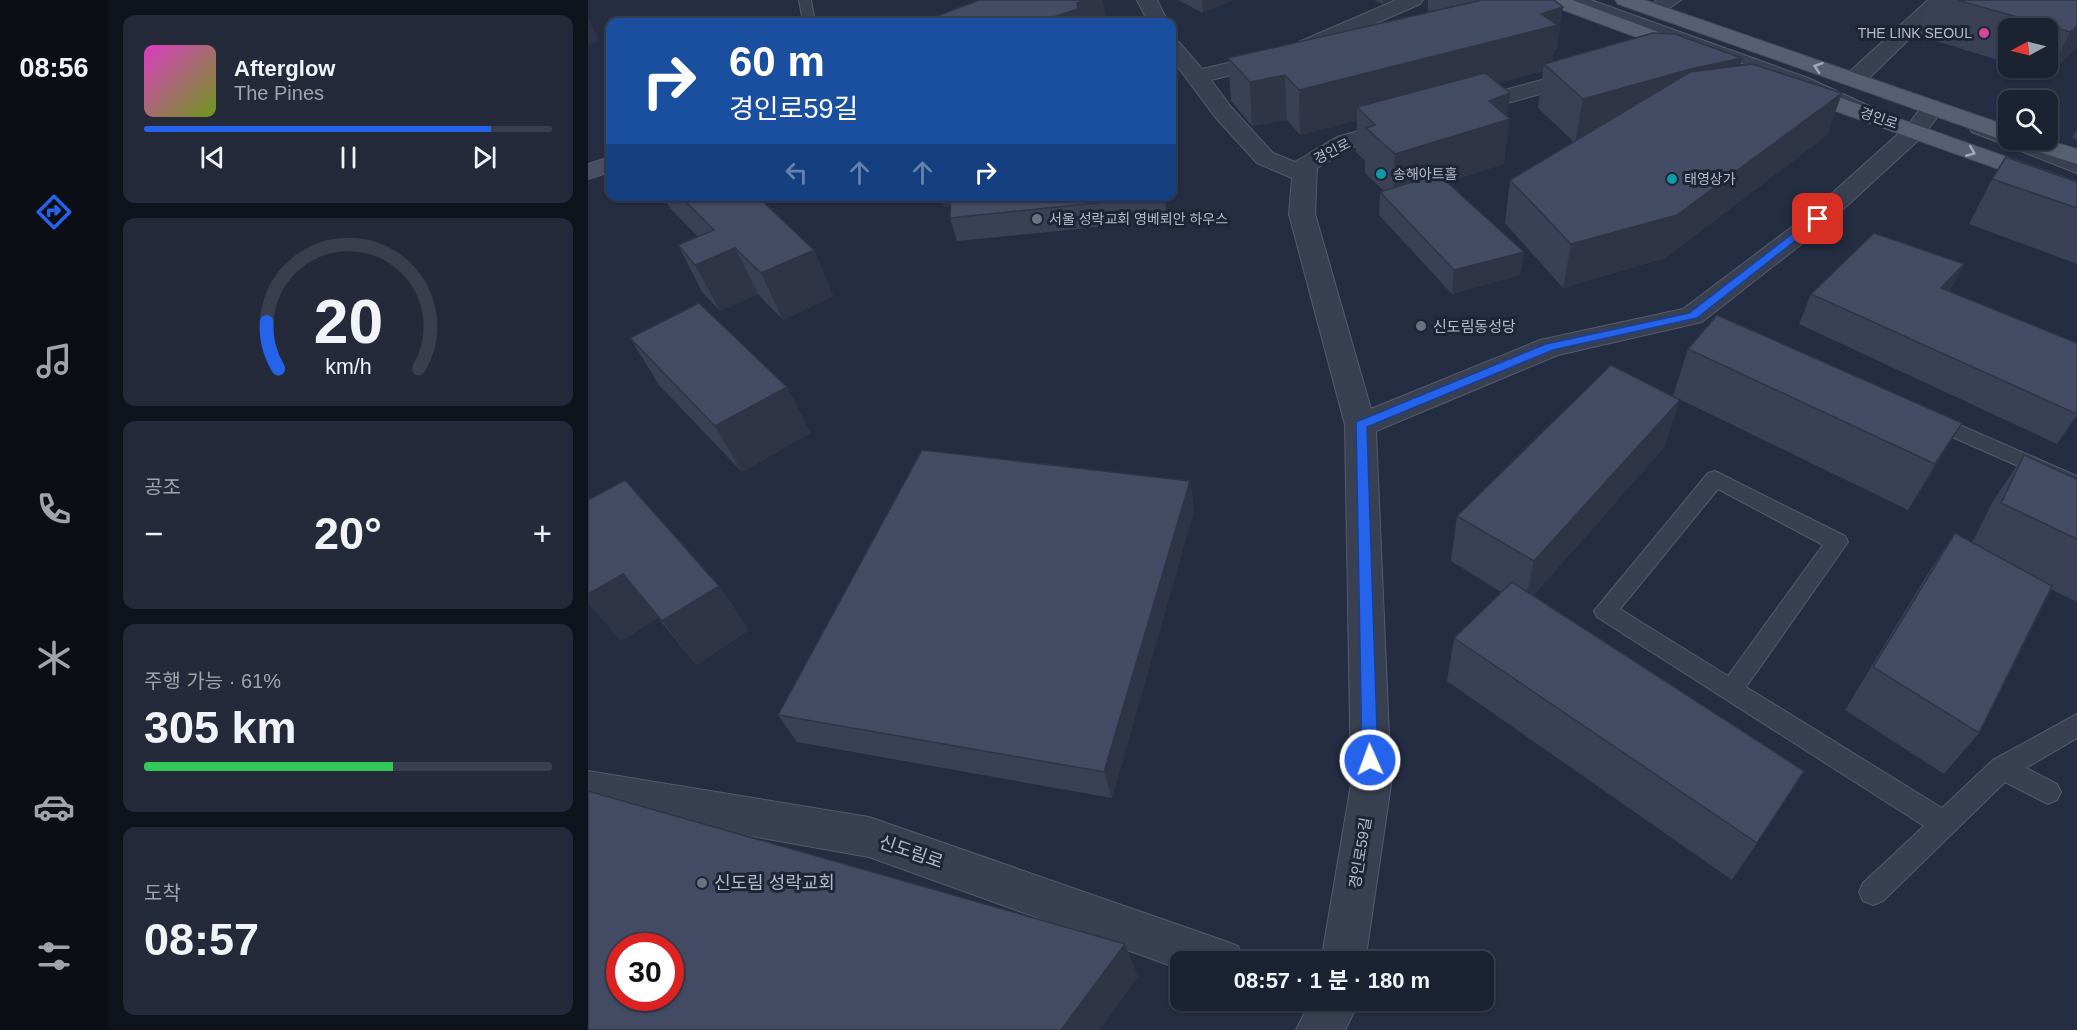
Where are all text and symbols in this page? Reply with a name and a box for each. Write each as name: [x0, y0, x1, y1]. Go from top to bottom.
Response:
north arrow: [1998, 18, 2058, 78]
map controls: [1998, 18, 2058, 150]
place label: THE LINK SEOUL: [1858, 25, 1972, 41]
marker: THE LINK SEOUL: [1977, 26, 1991, 40]
text: 60 m: [729, 38, 825, 85]
icon: right: [630, 42, 708, 120]
text: 08:56: [19, 53, 89, 83]
text: Afterglow: [234, 56, 335, 81]
one-way arrow: [1813, 62, 1824, 74]
text: The Pines: [234, 82, 324, 104]
button: search: [1998, 90, 2058, 150]
text: 경인로59길: [729, 94, 858, 124]
street label: 경인로: [1858, 104, 1900, 132]
street label: 경인로: [1311, 135, 1353, 167]
icon: previous: [196, 141, 229, 174]
icon: pause: [332, 141, 365, 174]
icon: next: [468, 141, 501, 174]
one-way arrow: [1964, 145, 1975, 157]
icon: left: [780, 156, 813, 189]
icon: ahead: [843, 156, 876, 189]
icon: ahead: [906, 156, 939, 189]
icon: right: [969, 156, 1002, 189]
place label: 송해아트홀: [1393, 166, 1458, 182]
marker: 송해아트홀: [1374, 167, 1388, 181]
place label: 태영상가: [1684, 171, 1736, 187]
marker: 태영상가: [1665, 172, 1679, 186]
icon: directions: [33, 191, 75, 233]
pin: [1792, 193, 1843, 244]
icon: arrive: [1801, 202, 1834, 235]
place label: 서울 성락교회 영베뢰안 하우스: [1049, 211, 1228, 227]
marker: 서울 성락교회 영베뢰안 하우스: [1030, 212, 1044, 226]
text: 20: [313, 287, 383, 356]
place label: 신도림동성당: [1433, 318, 1516, 335]
marker: 신도림동성당: [1414, 319, 1428, 333]
icon: music: [33, 340, 75, 382]
text: km/h: [325, 355, 371, 379]
text: 공조: [144, 476, 181, 498]
icon: phone: [33, 488, 75, 530]
text: 20°: [314, 508, 382, 559]
text: −: [144, 515, 163, 552]
text: +: [533, 515, 552, 552]
icon: climate: [33, 637, 75, 679]
text: 주행 가능 · 61%: [144, 670, 281, 692]
text: 305 km: [144, 702, 297, 753]
position arrow: [1338, 728, 1402, 792]
icon: car: [33, 786, 75, 828]
street label: 경인로59길: [1346, 816, 1374, 890]
street label: 신도림로: [876, 832, 946, 872]
place label: 신도림 성락교회: [714, 873, 835, 893]
marker: 신도림 성락교회: [695, 876, 709, 890]
text: 도착: [144, 882, 181, 904]
text: 08:57: [144, 914, 259, 965]
speed limit sign: 30: [606, 933, 684, 1011]
icon: filters: [33, 935, 75, 977]
text: 08:57 · 1 분 · 180 m: [1234, 968, 1430, 993]

